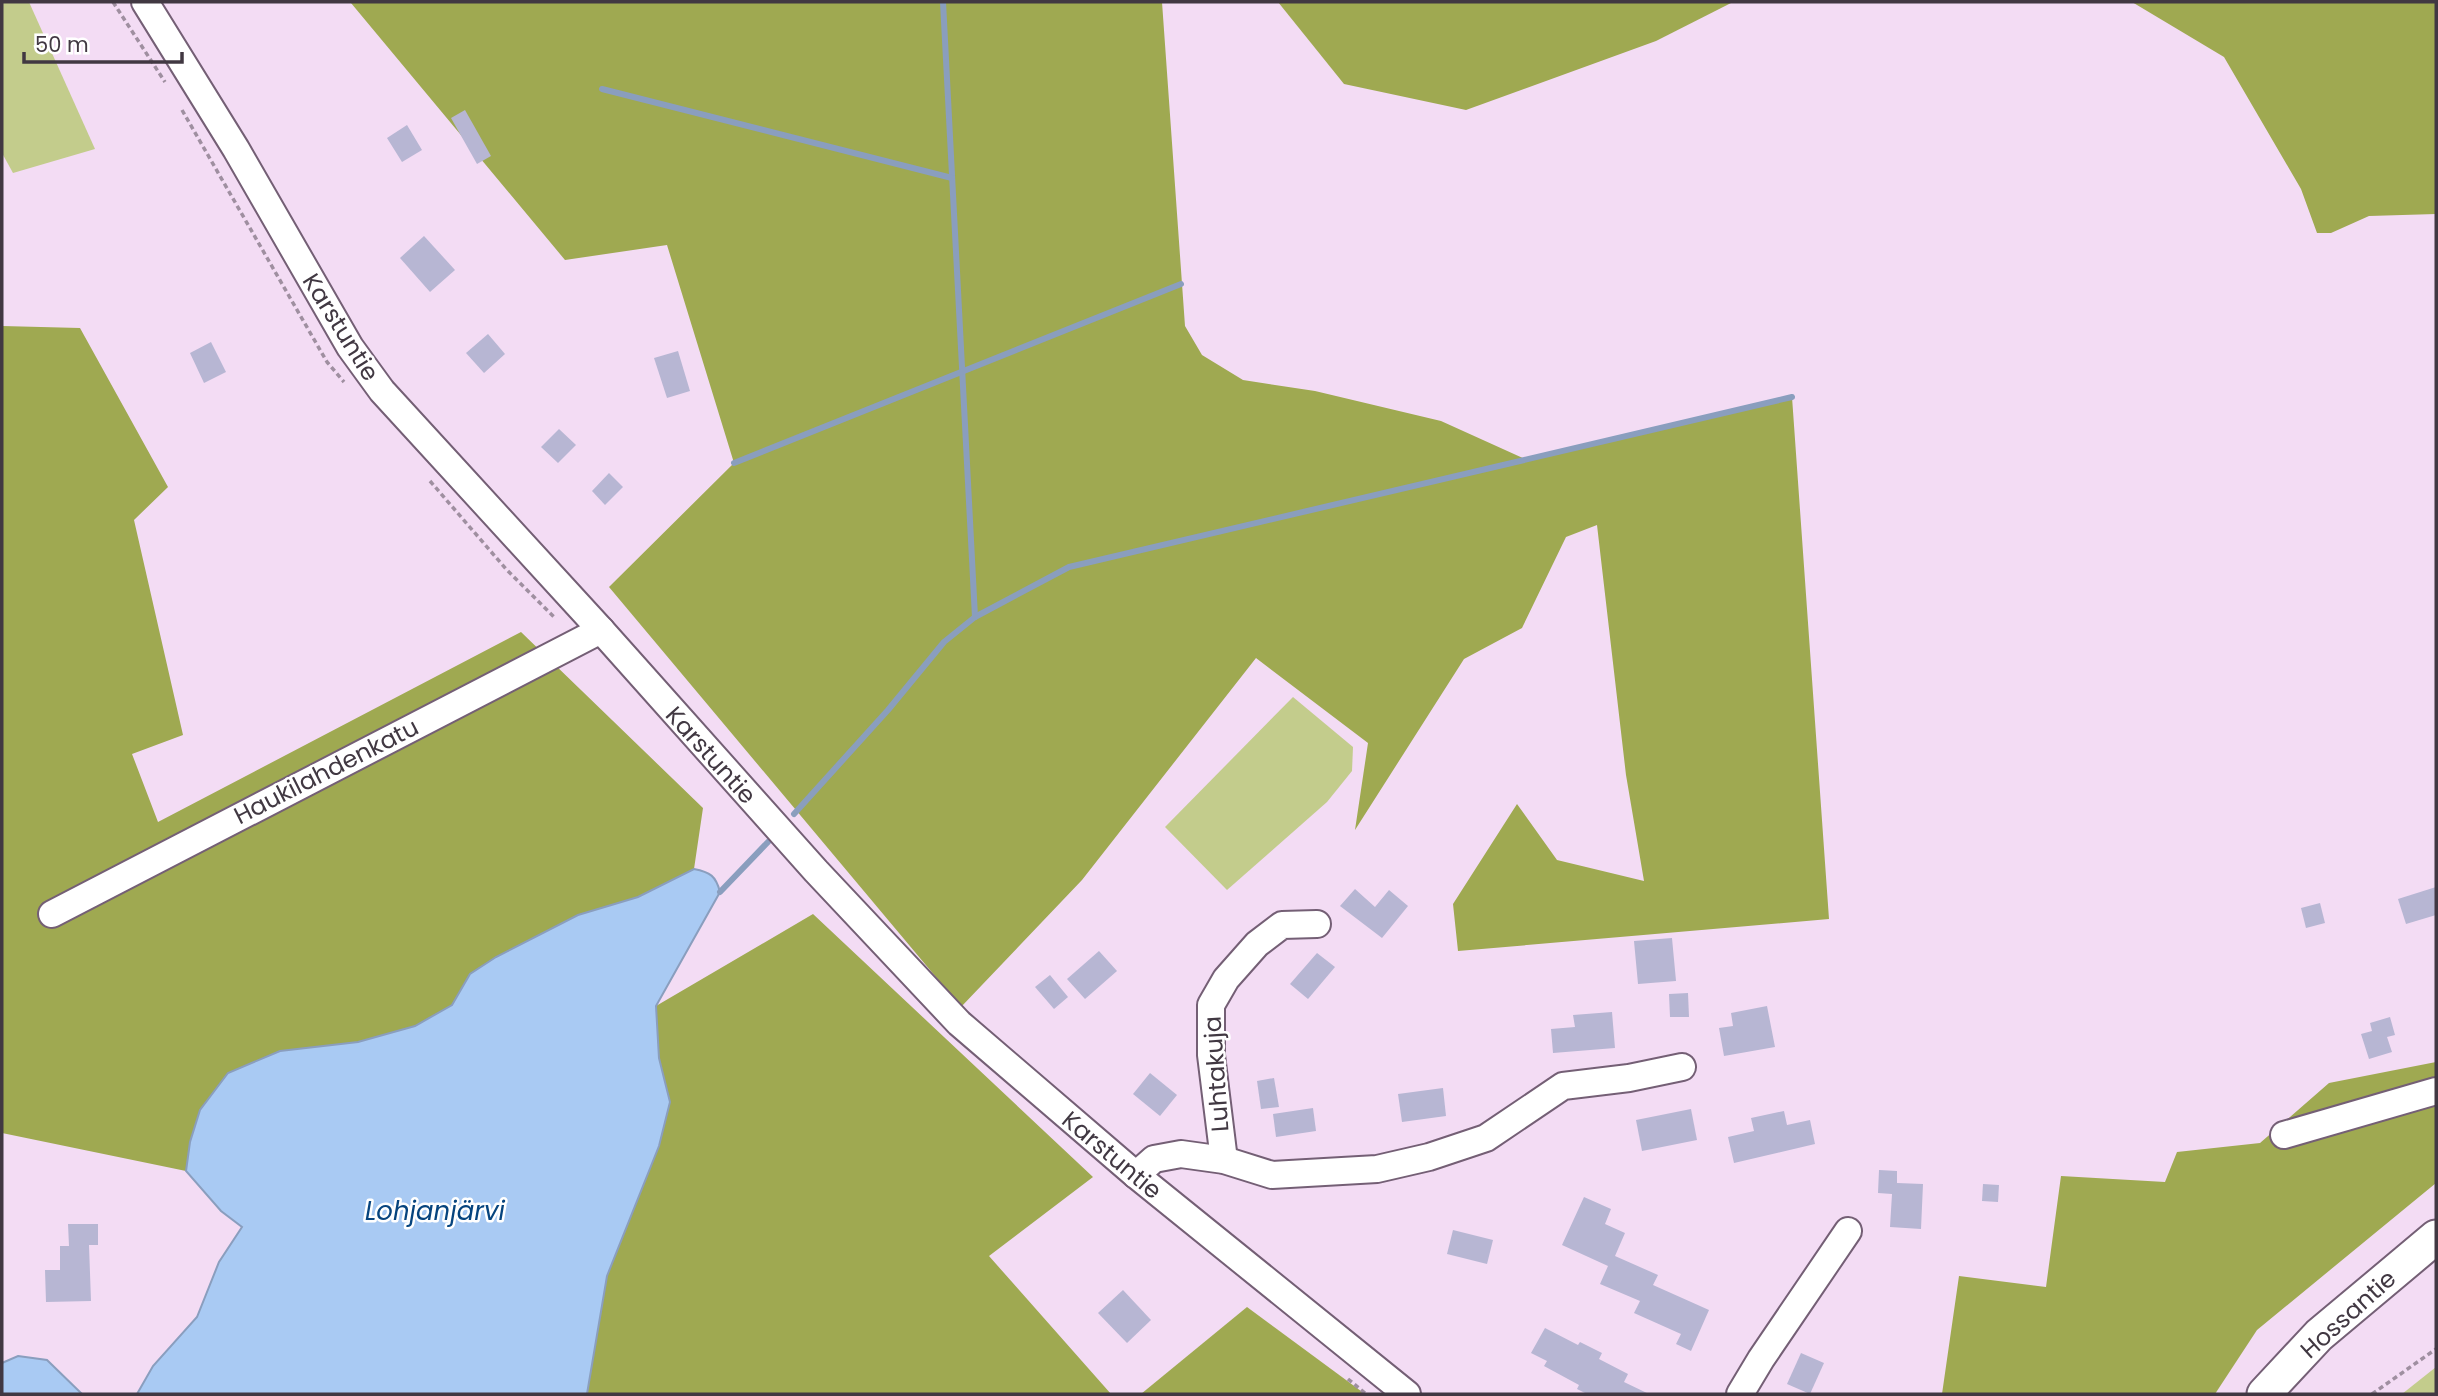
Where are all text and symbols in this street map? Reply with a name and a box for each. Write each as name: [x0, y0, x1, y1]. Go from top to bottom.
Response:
scale bar: [24, 21, 182, 65]
text: 50 m: [35, 30, 89, 59]
street label: Karstuntie: [295, 267, 387, 387]
street label: Karstuntie: [658, 699, 764, 811]
street label: Haukilahdenkatu: [228, 710, 424, 832]
street label: Luhtakuja: [1195, 1015, 1237, 1133]
street label: Karstuntie: [1055, 1103, 1169, 1207]
water label: Lohjanjärvi: [365, 1193, 506, 1229]
street label: Hossantie: [2293, 1262, 2403, 1366]

